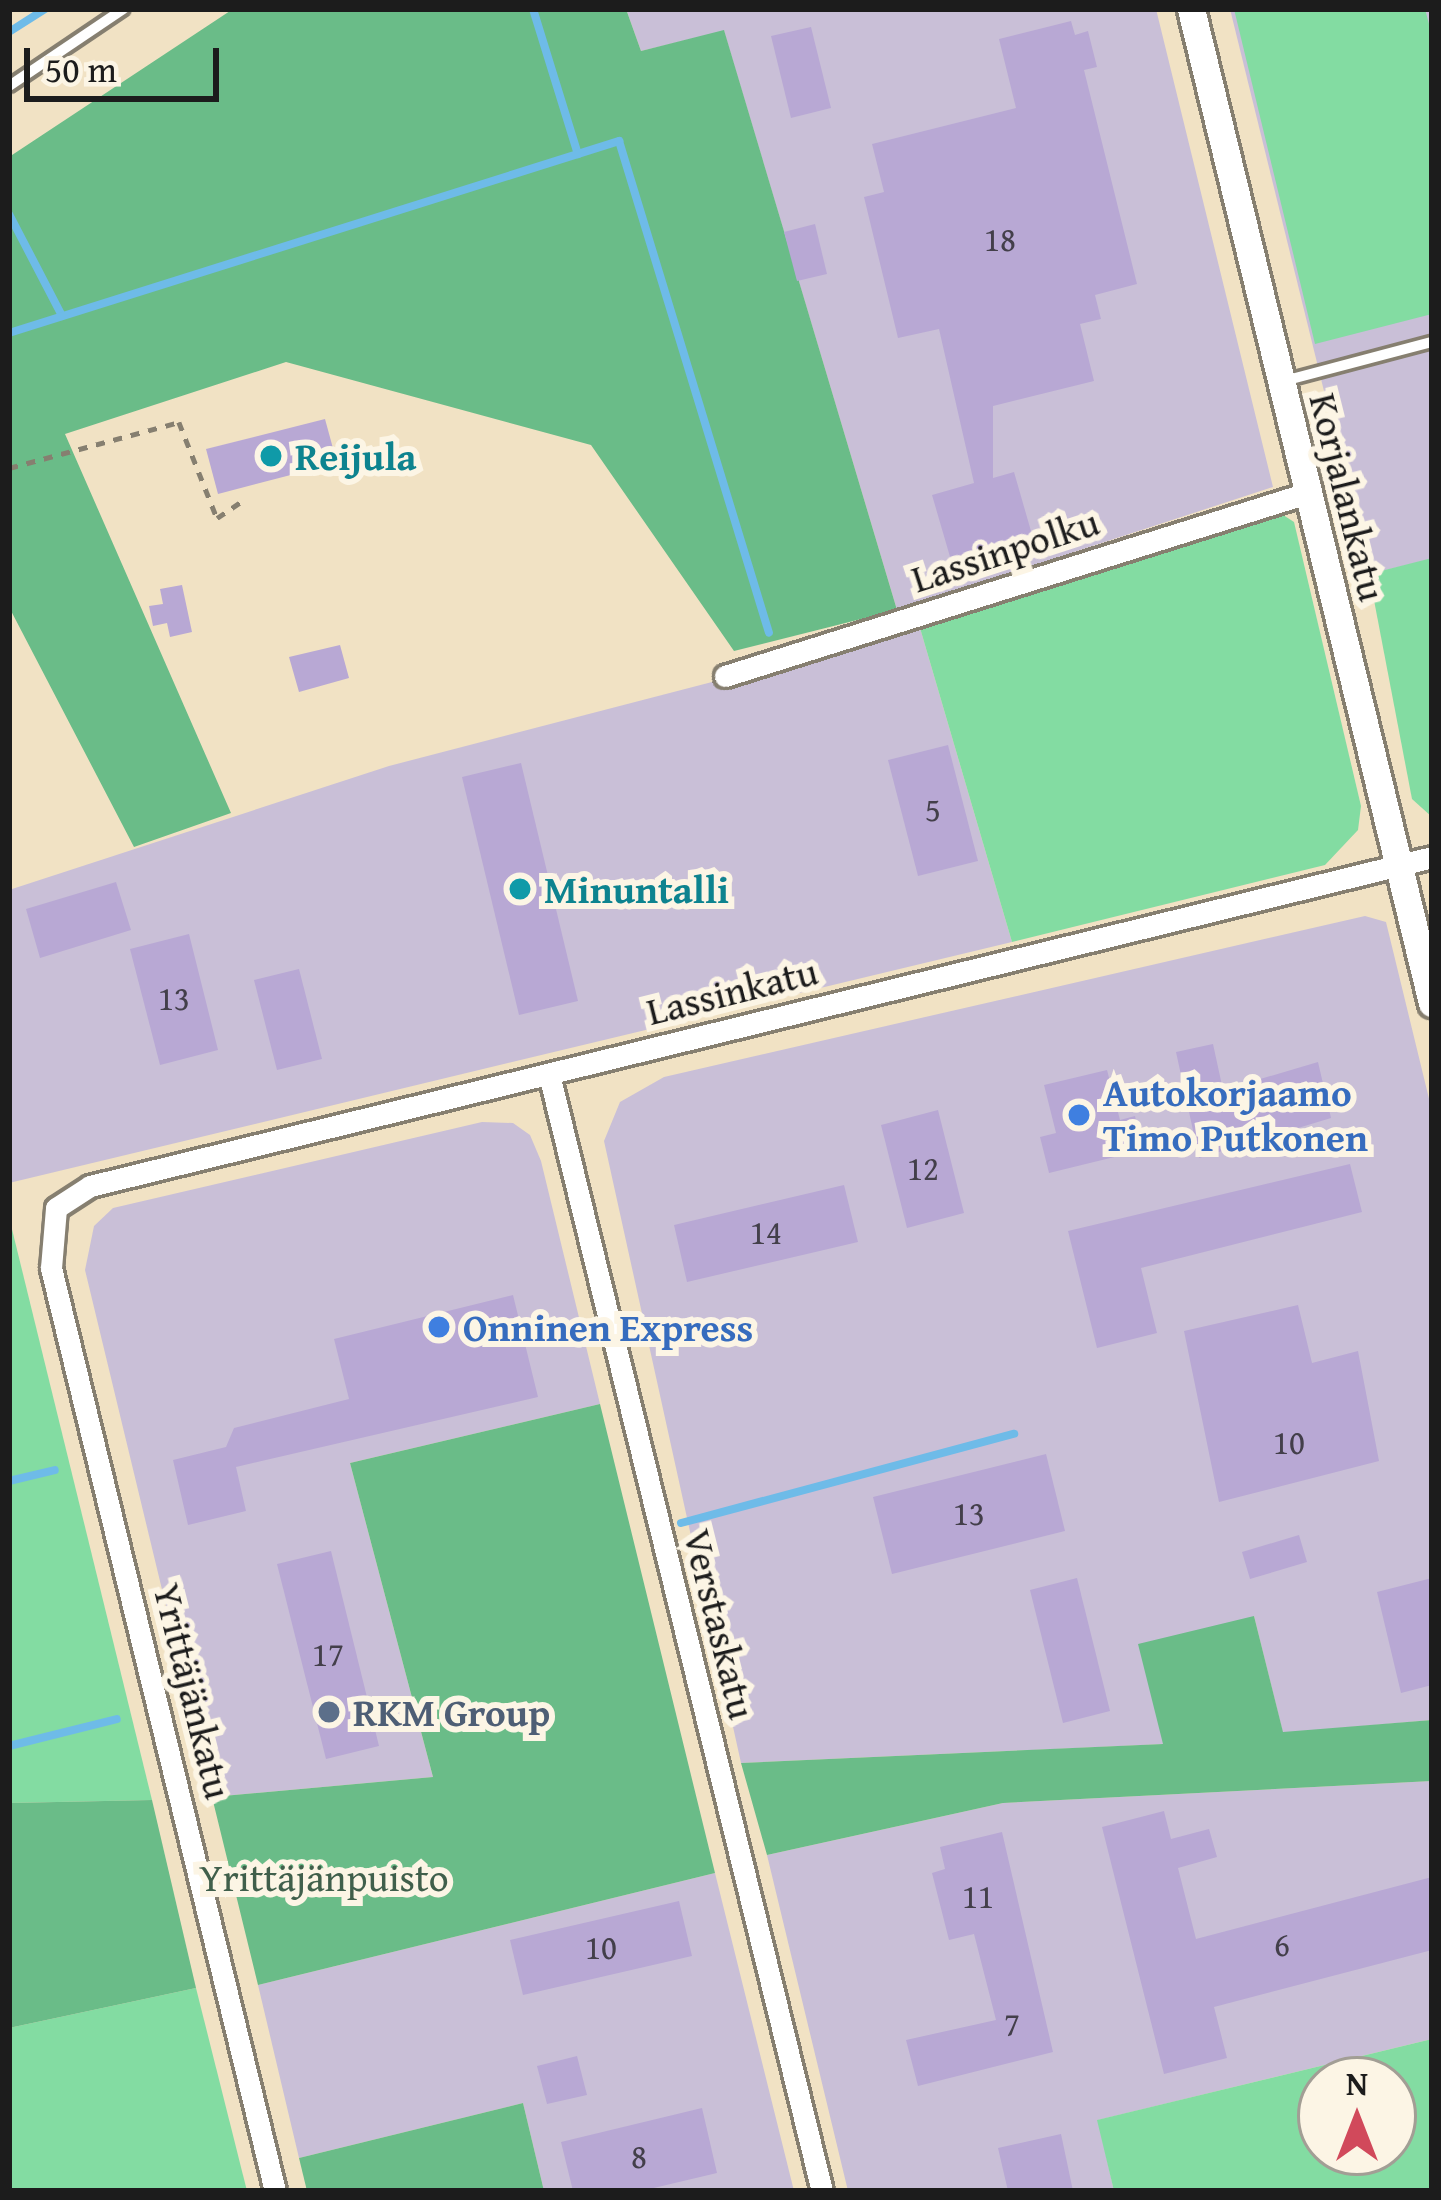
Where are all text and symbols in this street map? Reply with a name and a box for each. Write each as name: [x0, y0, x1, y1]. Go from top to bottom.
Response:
scale bar: [30, 24, 225, 98]
text: 50 m: [45, 42, 117, 95]
house number: 18: [984, 220, 1016, 260]
street label: Korjalankatu: [1300, 388, 1396, 606]
place label: Reijula: [295, 433, 416, 479]
marker: Reijula: [258, 443, 284, 469]
street label: Lassinpolku: [905, 498, 1105, 602]
house number: 5: [925, 790, 941, 830]
place label: Minuntalli: [544, 866, 729, 912]
marker: Minuntalli: [507, 876, 533, 902]
street label: Lassinkatu: [642, 947, 822, 1035]
house number: 13: [158, 979, 190, 1019]
place label: Autokorjaamo Timo Putkonen: [1103, 1070, 1368, 1161]
marker: Autokorjaamo Timo Putkonen: [1066, 1102, 1092, 1128]
house number: 12: [907, 1149, 939, 1189]
house number: 14: [750, 1213, 782, 1253]
place label: Onninen Express: [463, 1304, 753, 1350]
marker: Onninen Express: [426, 1314, 452, 1340]
house number: 10: [1273, 1423, 1305, 1463]
house number: 13: [953, 1494, 985, 1534]
street label: Verstaskatu: [674, 1524, 766, 1724]
street label: Yrittäjänkatu: [144, 1578, 242, 1804]
house number: 17: [312, 1635, 344, 1675]
place label: RKM Group: [353, 1689, 550, 1735]
marker: RKM Group: [316, 1699, 342, 1725]
park label: Yrittäjänpuisto: [199, 1854, 449, 1900]
house number: 11: [962, 1877, 994, 1917]
house number: 6: [1274, 1925, 1290, 1965]
house number: 10: [585, 1928, 617, 1968]
house number: 7: [1004, 2005, 1020, 2045]
north arrow: [1297, 2056, 1417, 2176]
text: N: [1346, 2059, 1368, 2107]
house number: 8: [631, 2137, 647, 2177]

